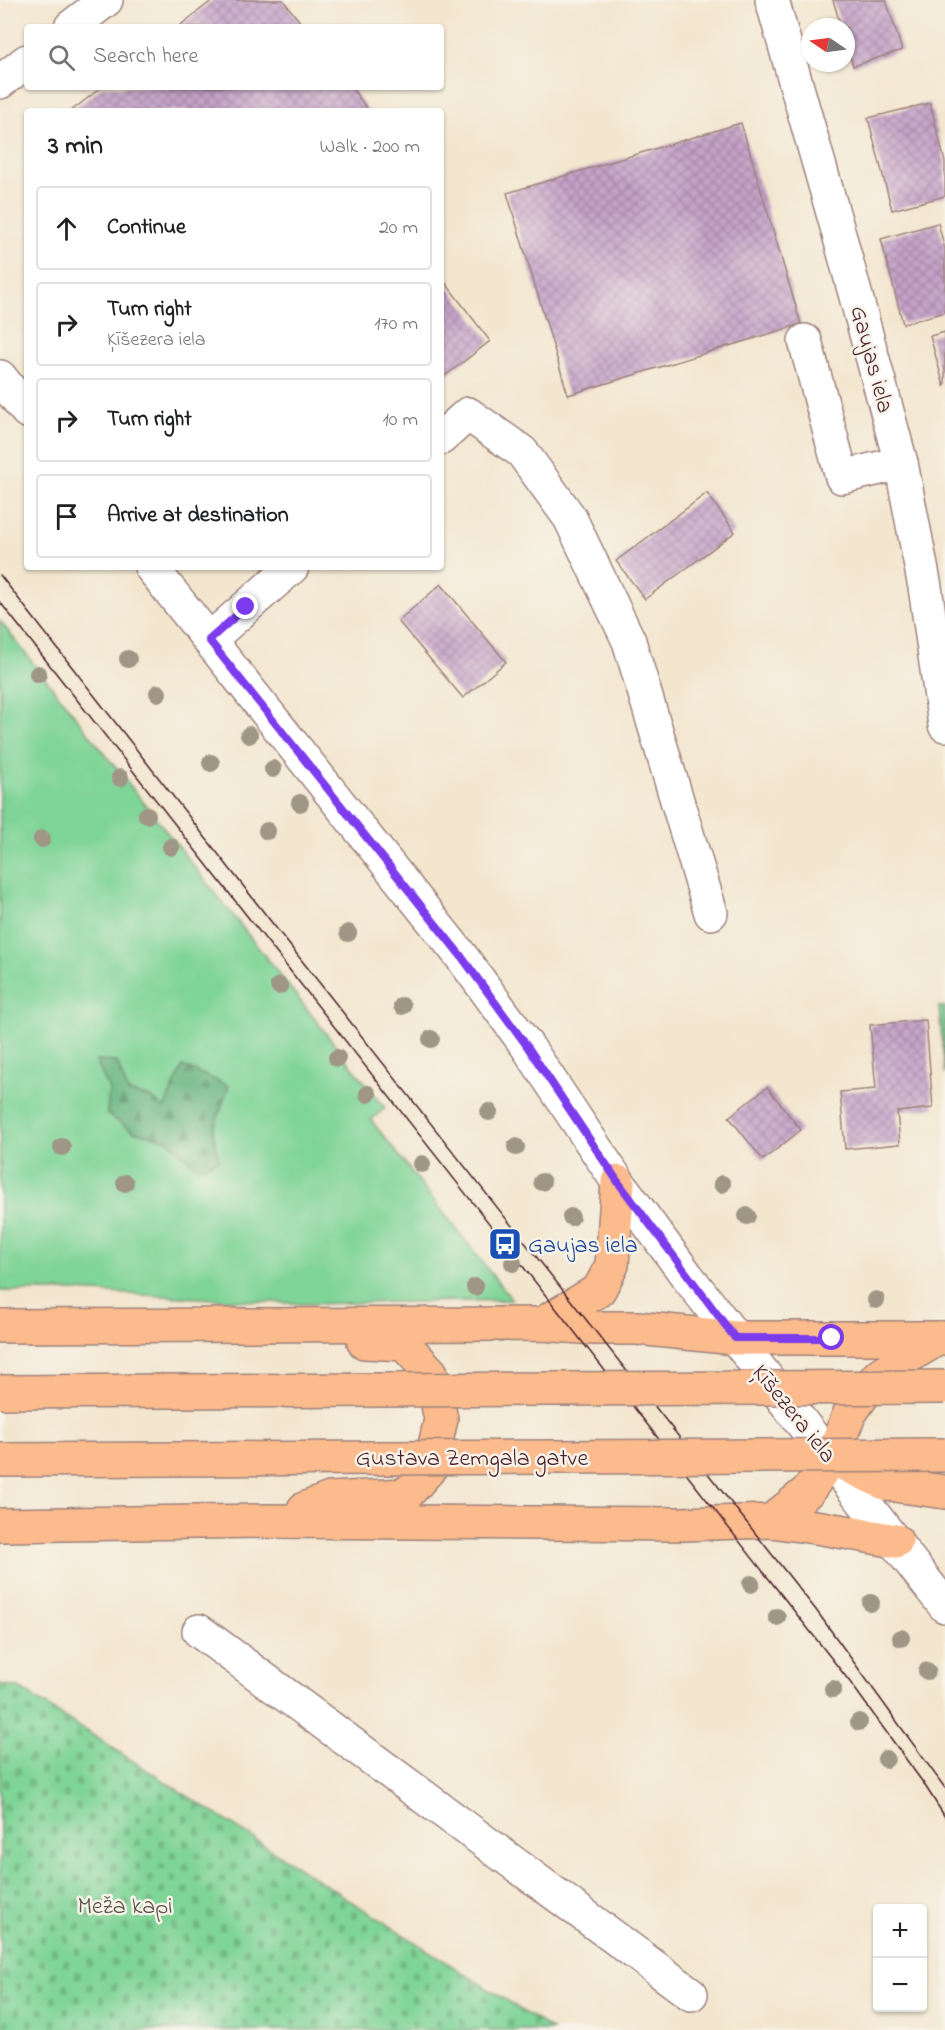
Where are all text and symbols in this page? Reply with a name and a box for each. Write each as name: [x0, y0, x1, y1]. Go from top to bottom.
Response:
north arrow: [801, 18, 855, 72]
search box: [24, 24, 444, 90]
icon: search: [45, 41, 78, 74]
text: Search here: [93, 41, 198, 73]
text: 3 min: [48, 128, 103, 166]
text: Walk · 200 m: [320, 133, 420, 162]
icon: ahead: [50, 212, 83, 245]
text: Continue: [107, 212, 186, 244]
text: 20 m: [379, 214, 418, 243]
text: Turn right: [107, 294, 192, 326]
street label: Gaujas iela: [839, 302, 902, 417]
icon: right: [50, 308, 83, 341]
text: 170 m: [374, 310, 418, 339]
text: Ķīšezera iela: [107, 326, 206, 355]
icon: right: [50, 404, 83, 437]
text: Turn right: [107, 404, 192, 436]
text: 10 m: [382, 406, 418, 435]
icon: arrive: [50, 500, 83, 533]
text: Arrive at destination: [107, 500, 289, 532]
route end: [232, 593, 258, 619]
bus stop icon: Gaujas iela: [487, 1226, 523, 1262]
place label: Gaujas iela: [528, 1229, 638, 1264]
route start: [818, 1324, 844, 1350]
street label: Ķīšezera iela: [742, 1358, 844, 1472]
street label: Gustava Zemgala gatve: [356, 1442, 588, 1477]
park label: Meža kapi: [77, 1890, 173, 1925]
map controls: [873, 1904, 927, 2012]
button: +: [873, 1904, 927, 1958]
button: −: [873, 1958, 927, 2012]

